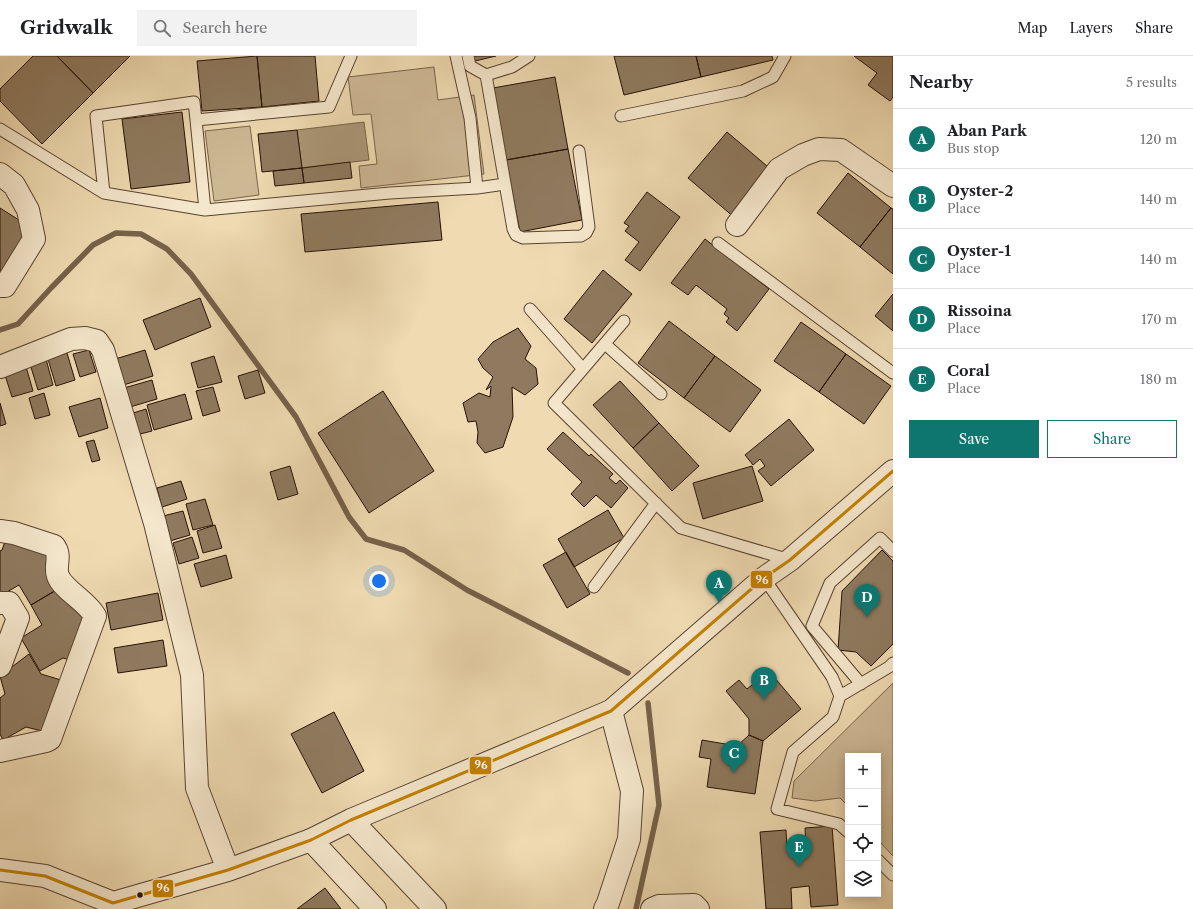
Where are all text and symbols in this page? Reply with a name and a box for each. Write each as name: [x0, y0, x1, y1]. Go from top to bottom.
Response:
search box: [137, 10, 417, 46]
text: Gridwalk: [20, 16, 113, 39]
icon: search: [151, 17, 173, 39]
text: Search here: [183, 18, 268, 37]
text: Map: [1017, 19, 1047, 37]
text: Layers: [1069, 19, 1113, 37]
text: Share: [1135, 19, 1173, 37]
text: Nearby: [909, 72, 973, 92]
text: 5 results: [1126, 74, 1177, 90]
text: Aban Park: [947, 121, 1027, 140]
text: A: [917, 131, 927, 147]
text: 120 m: [1140, 131, 1177, 147]
text: Bus stop: [947, 140, 999, 156]
text: Oyster-2: [947, 181, 1013, 200]
text: B: [917, 191, 927, 207]
text: 140 m: [1140, 191, 1177, 207]
text: Place: [947, 200, 980, 216]
text: Oyster-1: [947, 241, 1011, 260]
text: C: [917, 251, 927, 267]
text: 140 m: [1140, 251, 1177, 267]
text: Place: [947, 260, 980, 276]
text: Rissoina: [947, 301, 1012, 320]
text: D: [916, 311, 928, 327]
text: 170 m: [1141, 311, 1177, 327]
text: Place: [947, 320, 980, 336]
text: Coral: [947, 361, 990, 380]
text: E: [917, 371, 927, 387]
text: 180 m: [1140, 371, 1177, 387]
text: Place: [947, 380, 980, 396]
button: Save: [909, 420, 1039, 458]
button: Share: [1047, 420, 1177, 458]
pin: A: [706, 570, 732, 603]
line badge: 96: [750, 570, 773, 589]
your location: [369, 571, 389, 591]
text: 96: [755, 573, 769, 587]
pin: D: [854, 584, 880, 617]
pin: B: [751, 667, 777, 700]
pin: C: [721, 740, 747, 773]
map controls: [845, 753, 881, 897]
button: +: [845, 753, 881, 789]
line badge: 96: [469, 756, 492, 775]
text: 96: [474, 758, 488, 772]
button: −: [845, 789, 881, 825]
button: locate: [845, 825, 881, 861]
pin: E: [786, 834, 812, 867]
button: layers: [845, 861, 881, 897]
line badge: 96: [152, 879, 174, 898]
text: 96: [156, 881, 170, 895]
unlabelled marker: [135, 890, 145, 900]

